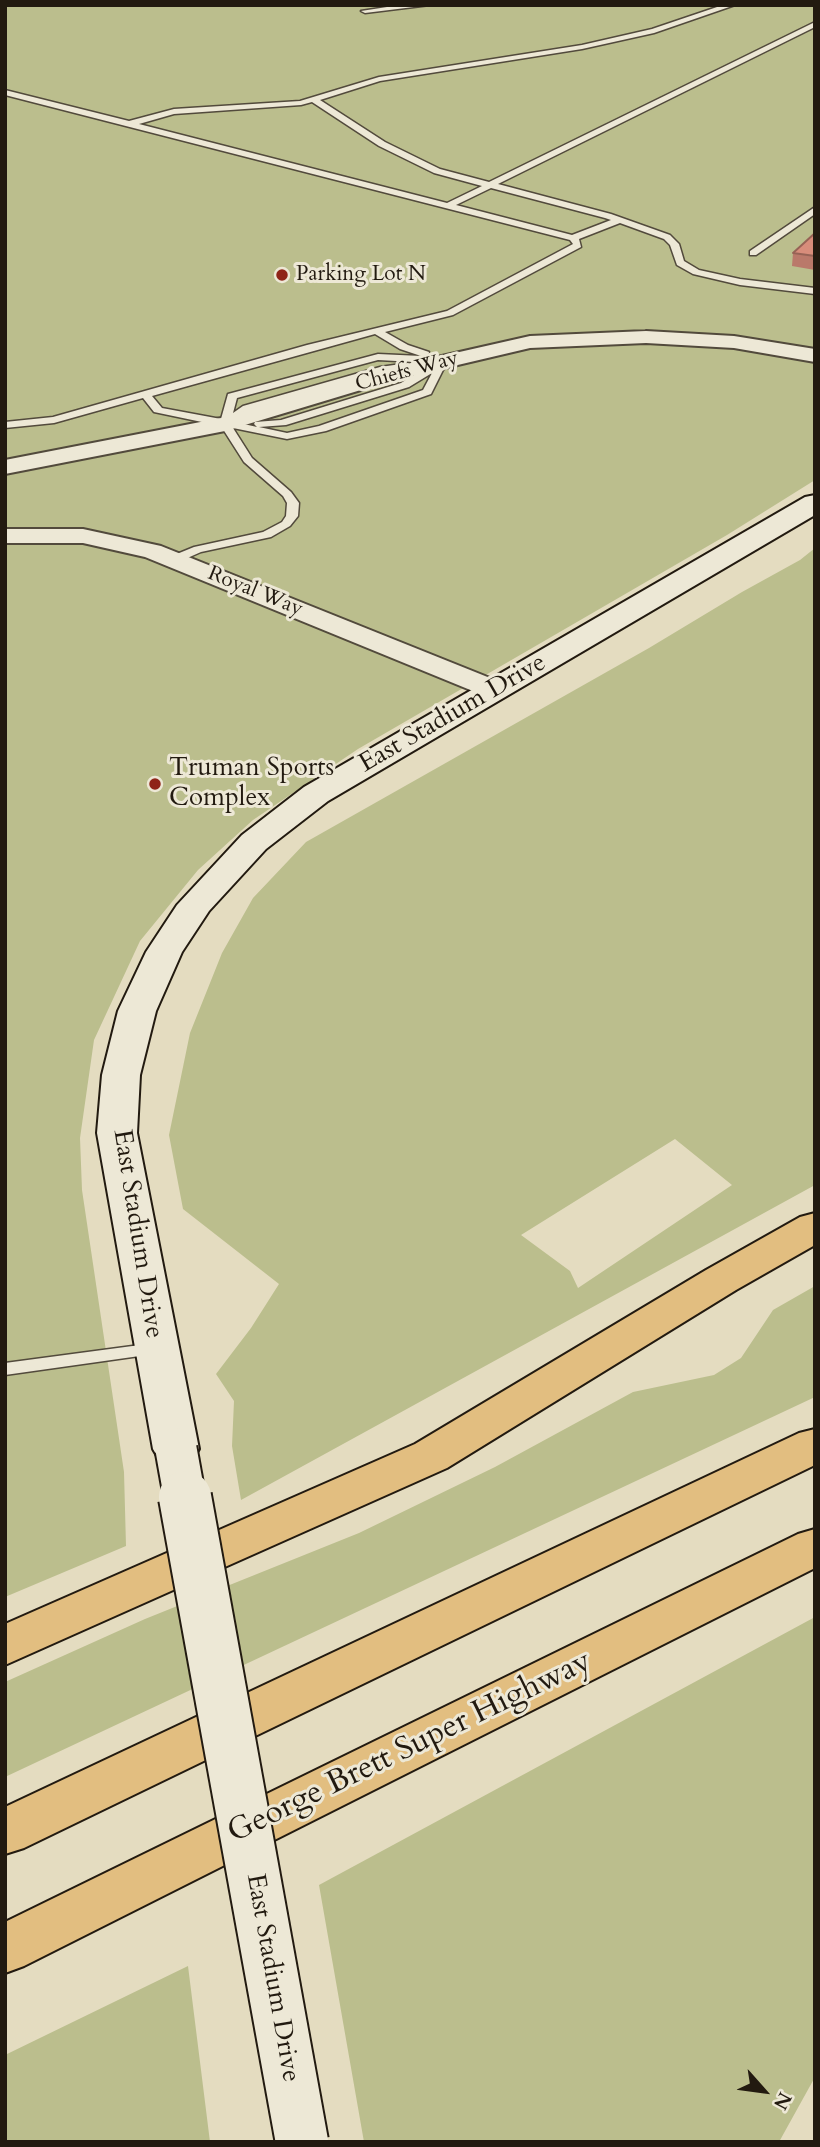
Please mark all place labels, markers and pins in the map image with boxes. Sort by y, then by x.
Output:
place label: Parking Lot N [296,262,426,288]
marker: Parking Lot N [274,267,290,283]
place label: Truman Sports Complex [169,753,334,814]
marker: Truman Sports Complex [147,776,163,792]

